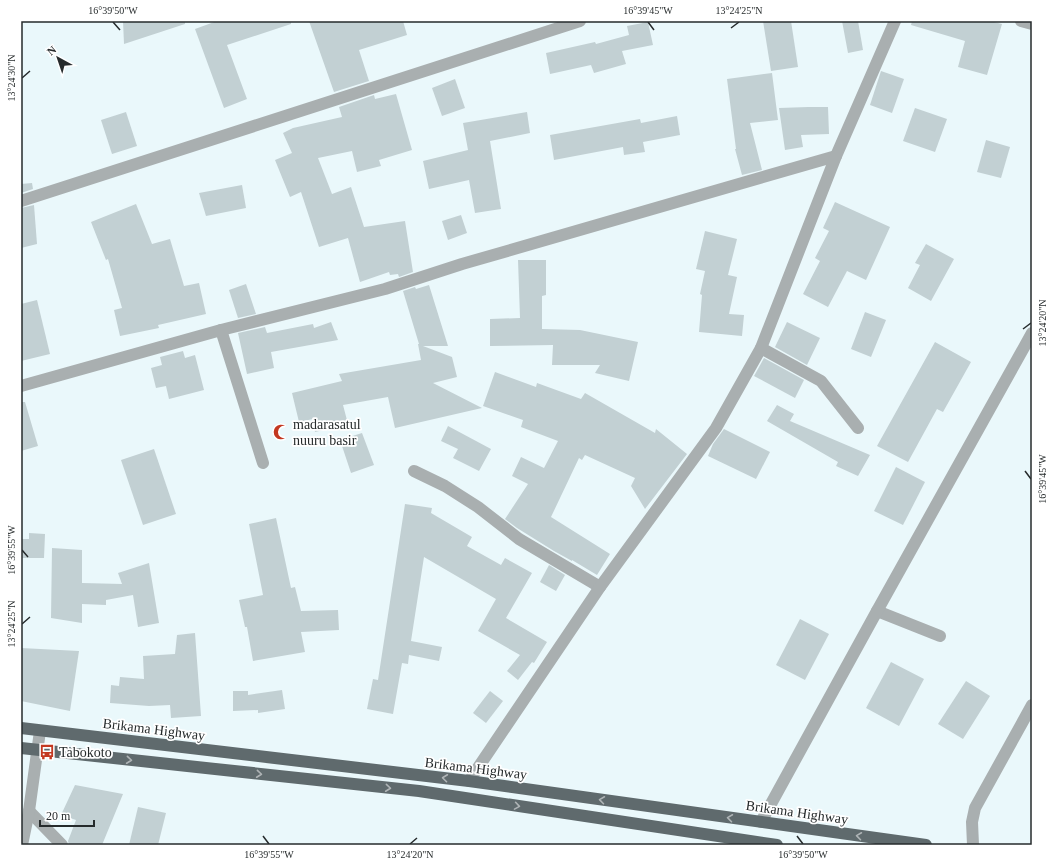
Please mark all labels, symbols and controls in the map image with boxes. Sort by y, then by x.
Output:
text: 16°39'50"W [88,5,138,16]
text: 16°39'45"W [623,5,673,16]
text: 13°24'25"N [715,5,763,16]
north arrow [38,38,78,78]
text: N [45,43,59,57]
text: 13°24'30"N [6,54,17,102]
text: 13°24'20"N [1037,299,1048,347]
place label: madarasatul nuuru basir [293,417,361,448]
mosque icon: madarasatul nuuru basir [272,423,290,441]
text: 16°39'45"W [1037,454,1048,504]
text: 16°39'55"W [6,525,17,575]
text: 13°24'25"N [6,600,17,648]
street label: Brikama Highway [102,716,206,743]
bus stop icon: Tabokoto [38,743,56,761]
place label: Tabokoto [59,745,112,760]
street label: Brikama Highway [424,755,528,782]
one-way arrow [126,756,132,765]
one-way arrow [256,770,262,779]
one-way arrow [442,774,448,783]
one-way arrow [385,783,391,792]
one-way arrow [599,796,605,805]
street label: Brikama Highway [745,798,849,827]
one-way arrow [513,801,520,810]
scale bar [40,802,94,828]
text: 20 m [46,809,71,823]
one-way arrow [727,814,733,823]
one-way arrow [856,832,862,841]
text: 16°39'55"W [244,849,294,860]
text: 13°24'20"N [386,849,434,860]
text: 16°39'50"W [778,849,828,860]

